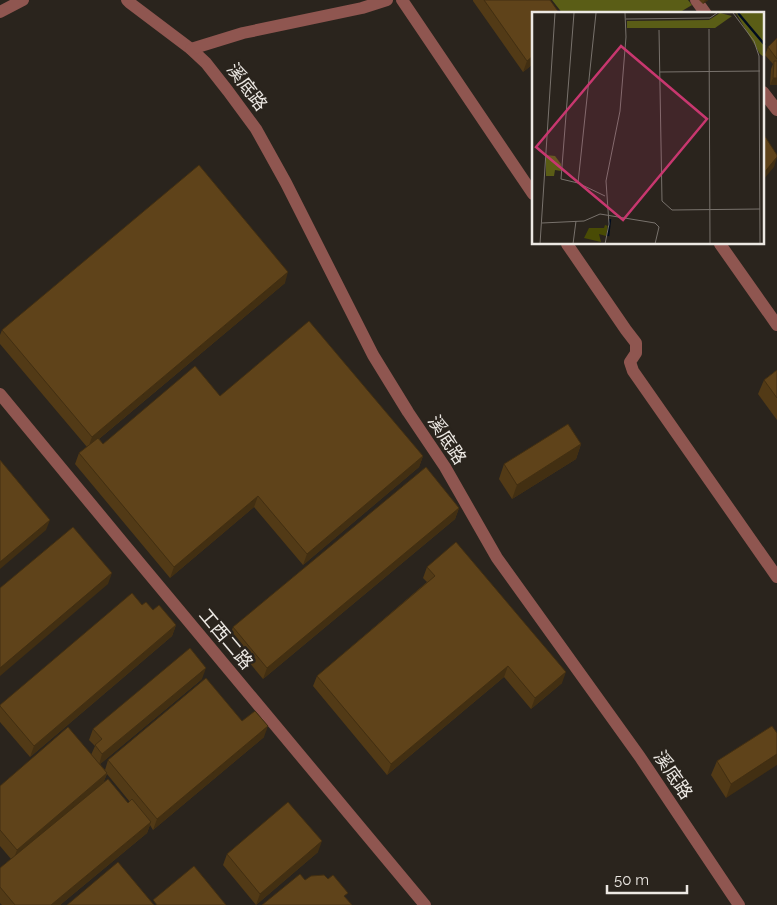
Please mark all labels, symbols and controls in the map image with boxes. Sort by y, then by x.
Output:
inset map [532,12,764,245]
street label: 溪底路 [223,59,272,115]
street label: 溪底路 [424,411,471,468]
street label: 工西二路 [195,604,258,673]
street label: 溪底路 [650,746,697,803]
scale bar [607,862,687,894]
text: 50 m [614,871,649,889]

